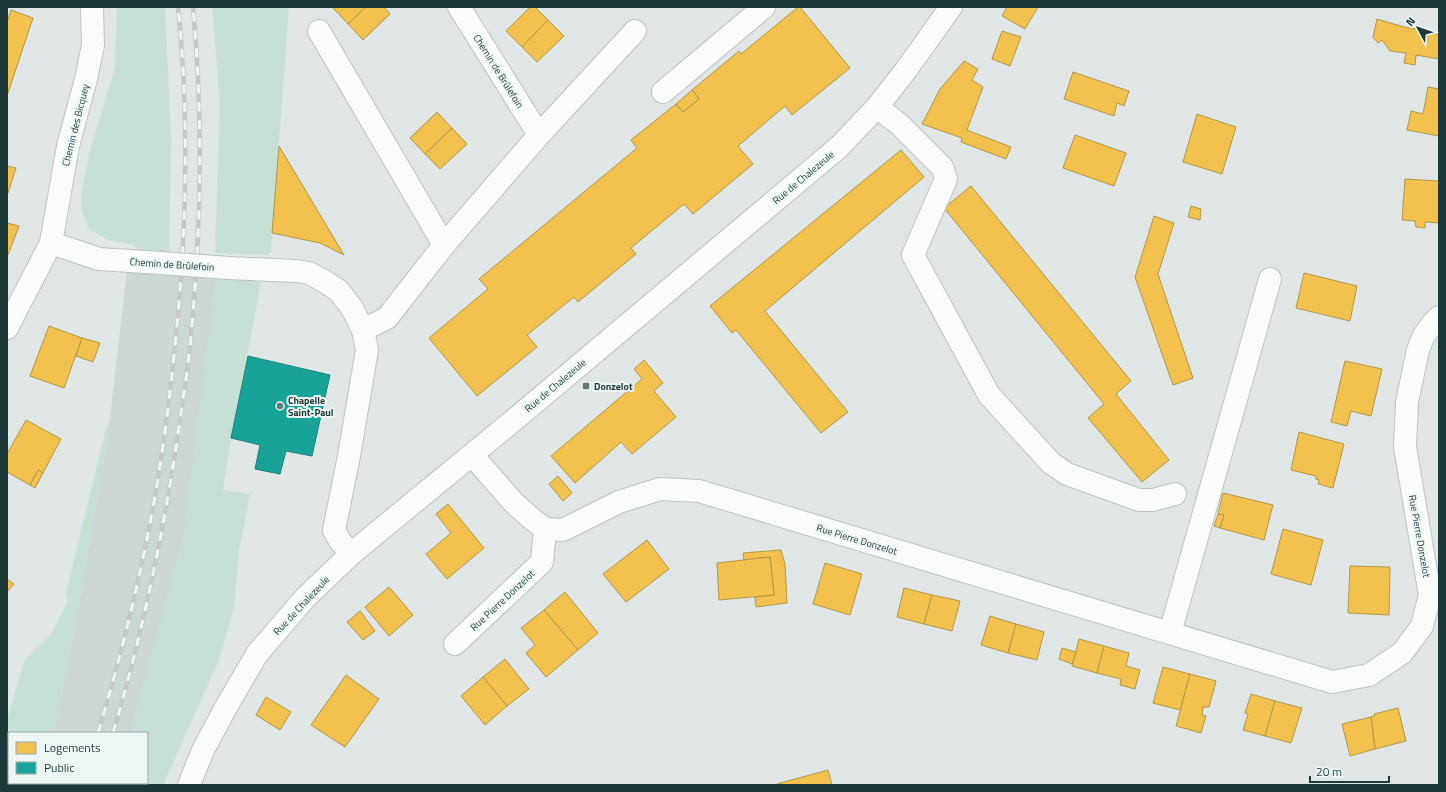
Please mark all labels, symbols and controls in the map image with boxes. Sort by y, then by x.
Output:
north arrow [1398,8,1438,48]
text: N [1402,14,1419,30]
street label: Chemin de Brûlefoin [470,31,527,111]
street label: Chemin des Bicquey [58,82,93,168]
street label: Rue de Chalezeule [769,147,838,208]
street label: Chemin de Brûlefoin [129,254,215,275]
street label: Rue de Chalezeule [521,355,590,416]
place label: Donzelot [594,379,633,394]
marker: Donzelot [581,381,591,391]
place label: Chapelle Saint-Paul [288,393,334,420]
marker: Chapelle Saint-Paul [275,401,285,411]
street label: Rue Pierre Donzelot [1405,494,1434,579]
street label: Rue Pierre Donzelot [815,520,900,559]
street label: Rue Pierre Donzelot [467,566,538,634]
street label: Rue de Chalezeule [270,572,333,638]
legend [8,732,148,784]
text: Logements [44,738,101,757]
text: Public [44,758,74,777]
scale bar [1310,758,1389,784]
text: 20 m [1316,762,1342,781]

